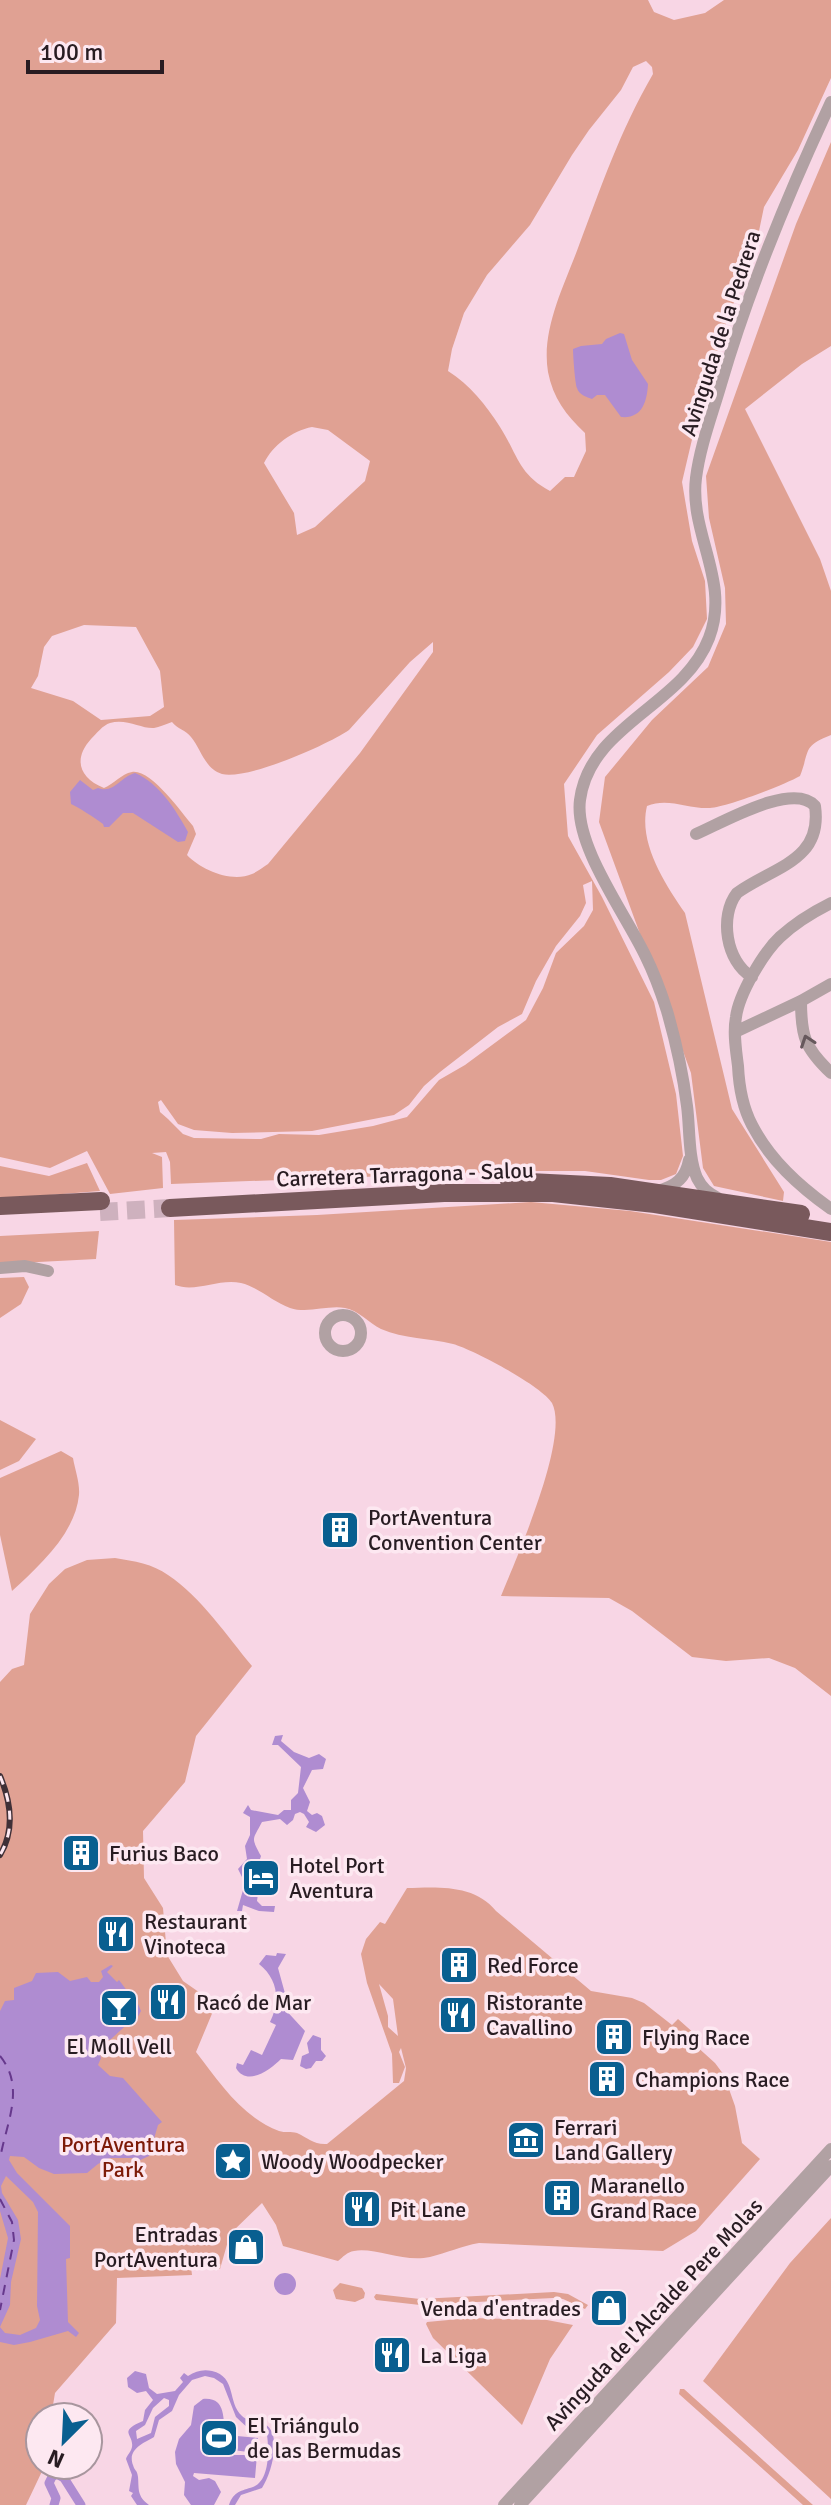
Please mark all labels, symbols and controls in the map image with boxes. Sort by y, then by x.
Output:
scale bar [28,24,162,74]
text: 100 m [40,37,103,67]
street label: Avinguda de la Pedrera [675,227,766,439]
one-way arrow [801,1035,817,1049]
street label: Carretera Tarragona - Salou [276,1157,534,1192]
place label: PortAventura Convention Center [368,1504,542,1556]
building icon: PortAventura Convention Center [319,1509,361,1551]
building icon: Furius Baco [60,1832,102,1874]
place label: Furius Baco [109,1840,219,1867]
place label: Hotel Port Aventura [289,1852,385,1904]
hotel icon: Hotel Port Aventura [240,1857,282,1899]
place label: Restaurant Vinoteca [144,1908,248,1960]
restaurant icon: Restaurant Vinoteca [95,1913,137,1955]
building icon: Red Force [438,1944,480,1986]
place label: Red Force [487,1952,579,1979]
restaurant icon: Racó de Mar [147,1981,189,2023]
bar icon: El Moll Vell [98,1987,140,2029]
place label: Racó de Mar [196,1989,311,2016]
place label: Ristorante Cavallino [486,1989,583,2041]
restaurant icon: Ristorante Cavallino [437,1994,479,2036]
building icon: Flying Race [593,2016,635,2058]
place label: Flying Race [642,2024,750,2051]
place label: El Moll Vell [66,2033,172,2060]
building icon: Champions Race [586,2058,628,2100]
place label: Champions Race [635,2066,790,2093]
place label: Ferrari Land Gallery [554,2114,673,2166]
museum icon: Ferrari Land Gallery [505,2119,547,2161]
park label: PortAventura Park [61,2131,185,2183]
place icon: Woody Woodpecker [212,2140,254,2182]
place label: Woody Woodpecker [261,2148,444,2175]
place label: Maranello Grand Race [590,2172,697,2224]
building icon: Maranello Grand Race [541,2177,583,2219]
restaurant icon: Pit Lane [341,2188,383,2230]
street label: Avinguda de l'Alcalde Pere Molas [539,2193,768,2436]
place label: Pit Lane [390,2196,466,2223]
place label: Entradas PortAventura [94,2221,218,2273]
shop icon: Entradas PortAventura [225,2226,267,2268]
shop icon: Venda d'entrades [588,2287,630,2329]
place label: Venda d'entrades [421,2295,581,2322]
restaurant icon: La Liga [371,2334,413,2376]
place label: La Liga [420,2342,487,2369]
north arrow [24,2401,104,2481]
place label: El Triángulo de las Bermudas [247,2412,401,2464]
sports icon: El Triángulo de las Bermudas [198,2417,240,2459]
text: N [44,2443,69,2474]

